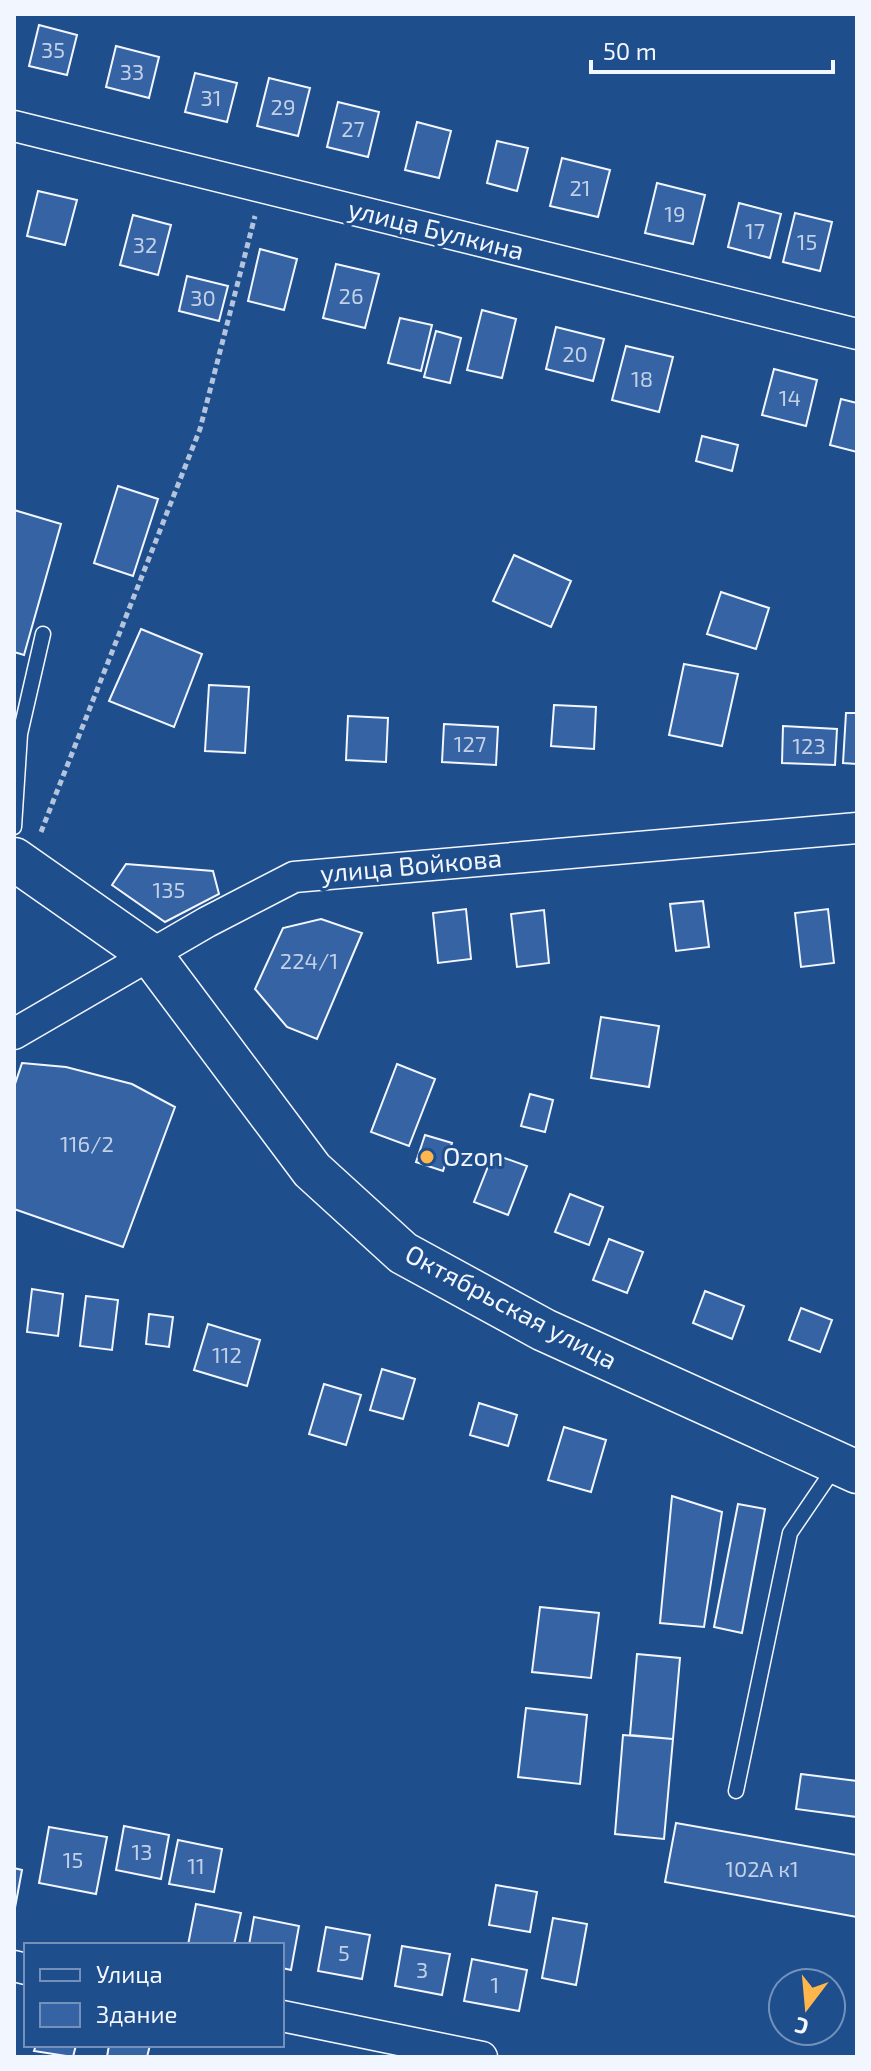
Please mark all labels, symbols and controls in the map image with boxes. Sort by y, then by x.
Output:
scale bar [591,24,833,74]
house number: 35 [41,36,65,62]
text: 50 m [603,36,657,65]
house number: 33 [120,58,144,84]
house number: 31 [201,84,222,110]
house number: 29 [271,93,295,119]
house number: 27 [341,115,365,141]
house number: 21 [569,174,591,200]
street label: улица Булкина [345,192,527,266]
house number: 19 [664,200,686,226]
house number: 17 [745,217,765,243]
house number: 15 [797,228,817,254]
house number: 32 [133,231,157,257]
house number: 26 [339,282,363,308]
house number: 30 [190,284,216,310]
house number: 20 [562,340,588,366]
house number: 18 [631,365,653,391]
house number: 14 [779,384,801,410]
house number: 127 [454,730,486,756]
house number: 123 [792,732,826,758]
street label: улица Войкова [319,841,503,889]
house number: 135 [153,876,185,902]
house number: 224/1 [280,947,338,973]
house number: 116/2 [60,1130,114,1156]
place label: Ozon [443,1140,503,1171]
marker: Ozon [418,1148,436,1166]
street label: Октябрьская улица [400,1237,623,1375]
house number: 112 [212,1341,242,1367]
house number: 13 [132,1838,153,1864]
house number: 15 [63,1846,83,1872]
house number: 11 [187,1852,205,1878]
house number: 102А к1 [725,1855,799,1881]
house number: 5 [338,1939,350,1965]
legend [24,1943,284,2047]
house number: 3 [416,1956,428,1982]
text: Улица [96,1959,163,1988]
north arrow [767,1967,847,2047]
house number: 1 [491,1971,499,1997]
text: Здание [96,1999,178,2028]
text: С [791,2013,811,2041]

